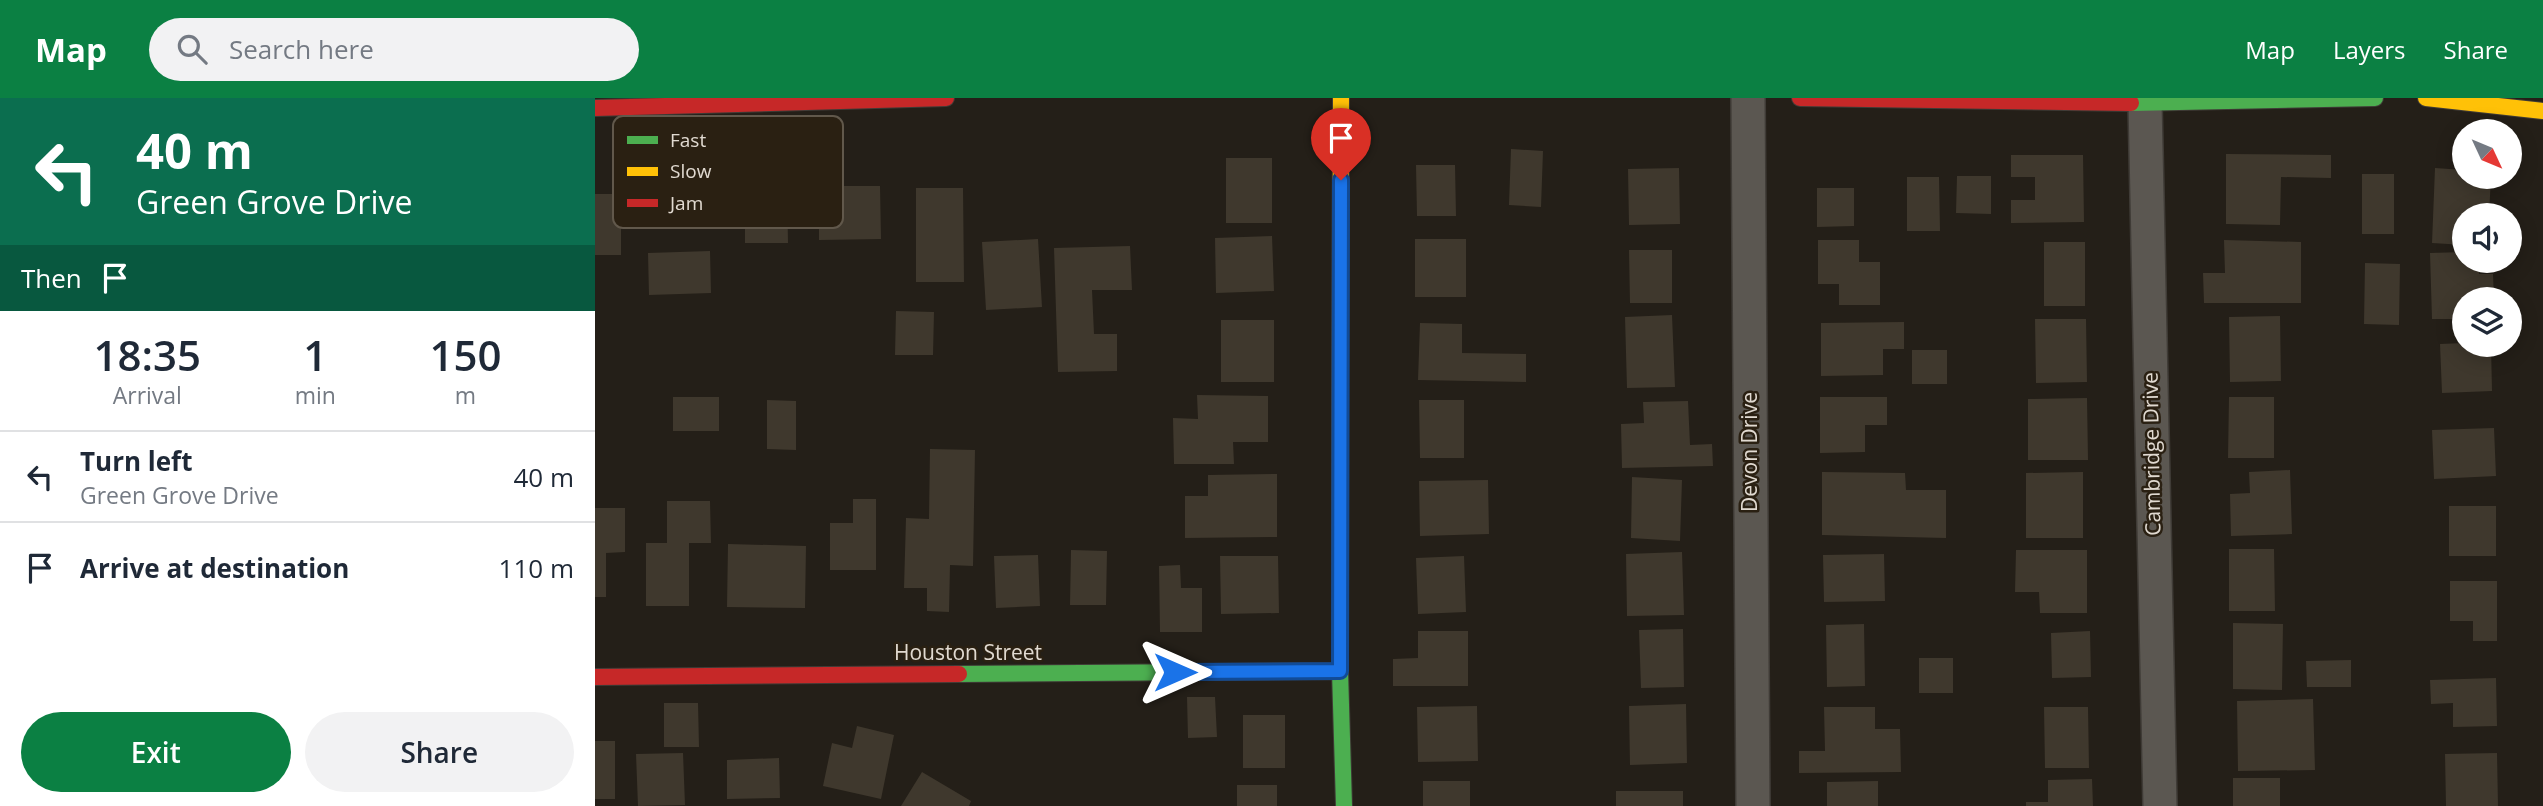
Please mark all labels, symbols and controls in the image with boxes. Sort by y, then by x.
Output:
search box [149,18,639,81]
text: Map [35,27,107,72]
icon: search [173,30,211,68]
text: Search here [229,31,374,67]
text: Map [2245,33,2295,66]
text: Layers [2333,33,2406,66]
text: Share [2444,33,2508,66]
pin [1311,108,1371,180]
legend [613,116,843,228]
text: 40 m [136,117,253,183]
icon: arrive [1322,119,1360,157]
north arrow [2452,119,2522,189]
map controls [2452,119,2522,357]
icon: left [21,126,112,217]
text: Fast [670,127,706,153]
text: Slow [670,158,712,184]
text: Green Grove Drive [136,180,412,223]
text: Jam [668,190,703,216]
button: sound [2452,203,2522,273]
icon: arrive [96,259,134,297]
text: Then [21,260,82,296]
button: layers [2452,287,2522,357]
text: 18:35 [94,326,201,383]
text: 1 [303,326,327,383]
text: 150 [429,326,501,383]
street label: Cambridge Drive [2136,372,2166,536]
text: Arrival [113,379,182,411]
text: min [295,379,336,411]
text: m [455,379,476,411]
street label: Devon Drive [1735,392,1763,512]
text: Turn left [80,443,192,479]
icon: left [21,458,59,496]
text: 40 m [513,459,574,495]
text: Green Grove Drive [80,479,279,511]
icon: arrive [21,549,59,587]
text: Arrive at destination [80,550,349,586]
text: 110 m [499,550,574,586]
position arrow [1138,635,1212,709]
street label: Houston Street [894,638,1042,666]
button: Exit [21,712,291,792]
button: Share [305,712,574,792]

